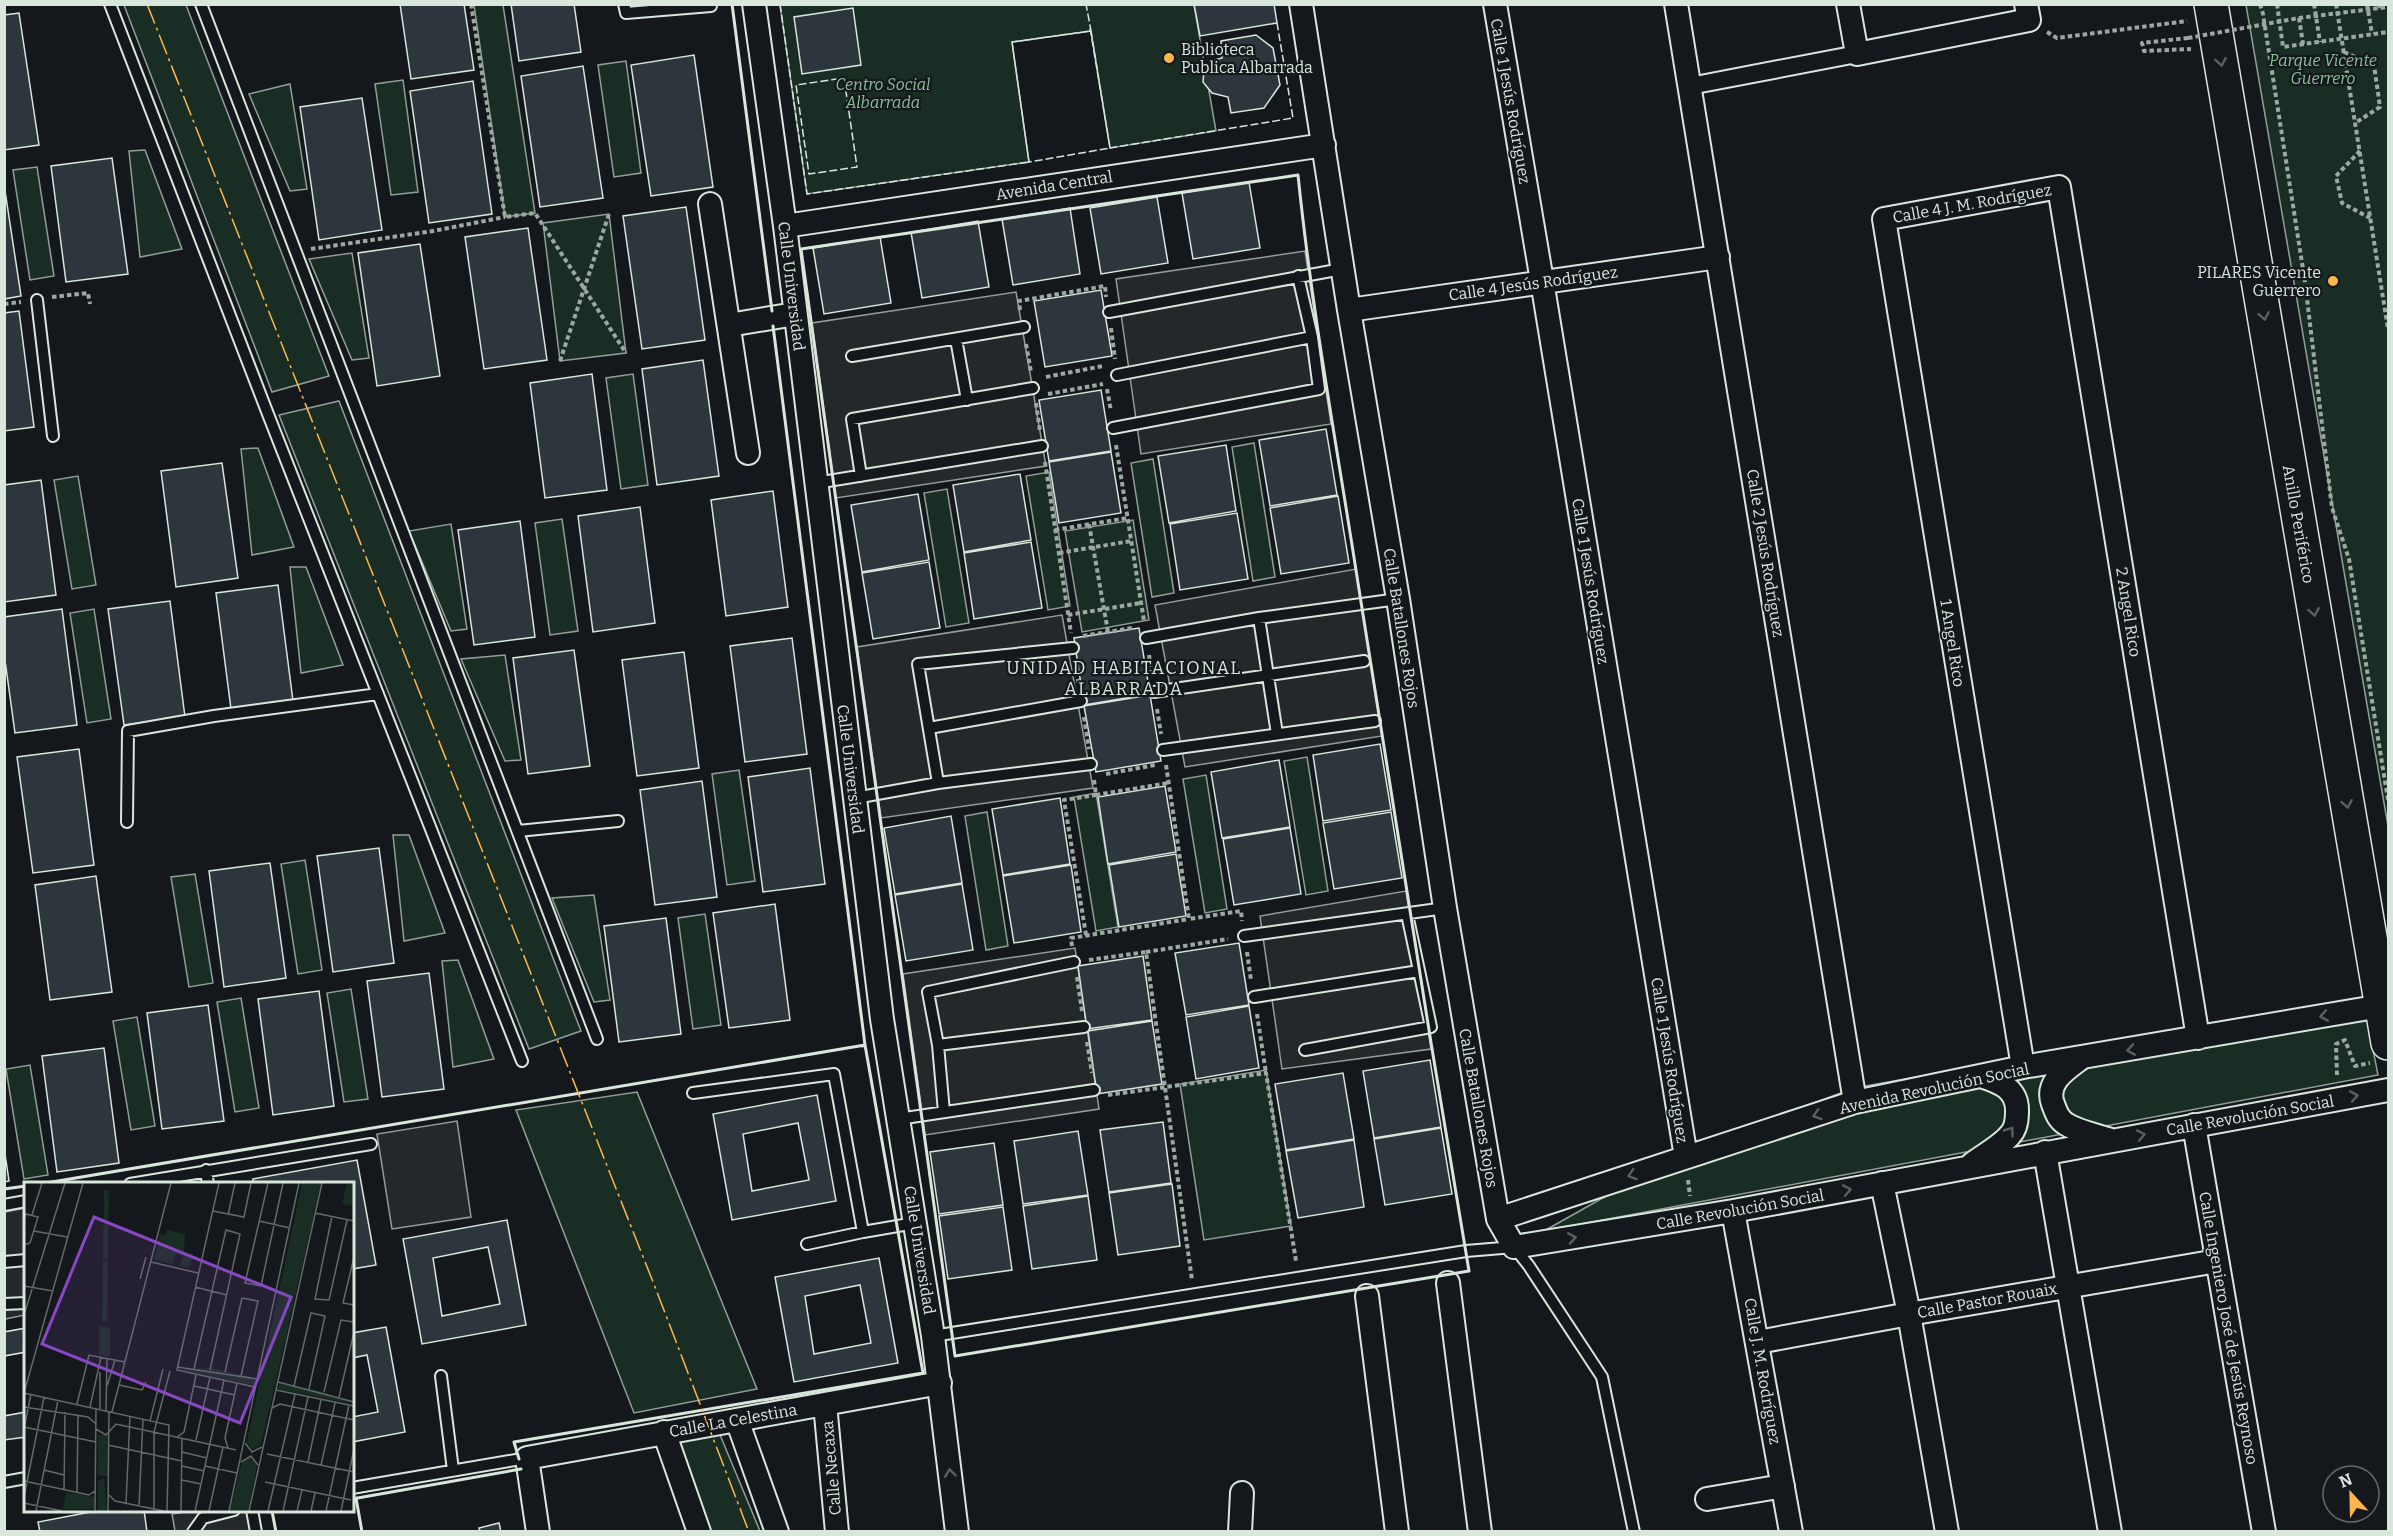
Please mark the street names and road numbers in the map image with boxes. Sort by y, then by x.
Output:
street label: Calle 1 Jesús Rodríguez [1487,17,1534,186]
street label: Avenida Central [994,167,1114,204]
street label: Calle 4 J. M. Rodríguez [1891,180,2053,227]
street label: Calle Universidad [774,220,809,352]
street label: Calle 4 Jesús Rodríguez [1447,262,1619,305]
street label: Anillo Periférico [2279,463,2318,585]
street label: Calle 2 Jesús Rodríguez [1743,468,1788,639]
street label: Calle 1 Jesús Rodríguez [1568,497,1613,666]
street label: Calle Batallones Rojos [1379,547,1424,709]
street label: 2 Angel Rico [2112,566,2145,658]
street label: 1 Angel Rico [1936,598,1969,688]
street label: Calle Universidad [833,703,868,835]
street label: Calle 1 Jesús Rodríguez [1647,976,1692,1145]
street label: Calle Batallones Rojos [1455,1027,1502,1189]
street label: Avenida Revolución Social [1837,1059,2031,1118]
street label: Calle Revolución Social [2165,1091,2336,1140]
street label: Calle Universidad [900,1184,939,1316]
street label: Calle Revolución Social [1655,1185,1826,1234]
street label: Calle Ingeniero José de Jesús Reynoso [2195,1190,2262,1466]
street label: Calle Pastor Rouaix [1916,1279,2059,1322]
street label: Calle J. M. Rodríguez [1740,1296,1785,1446]
street label: Calle La Celestina [668,1400,799,1441]
street label: Calle Necaxa [818,1420,845,1516]

